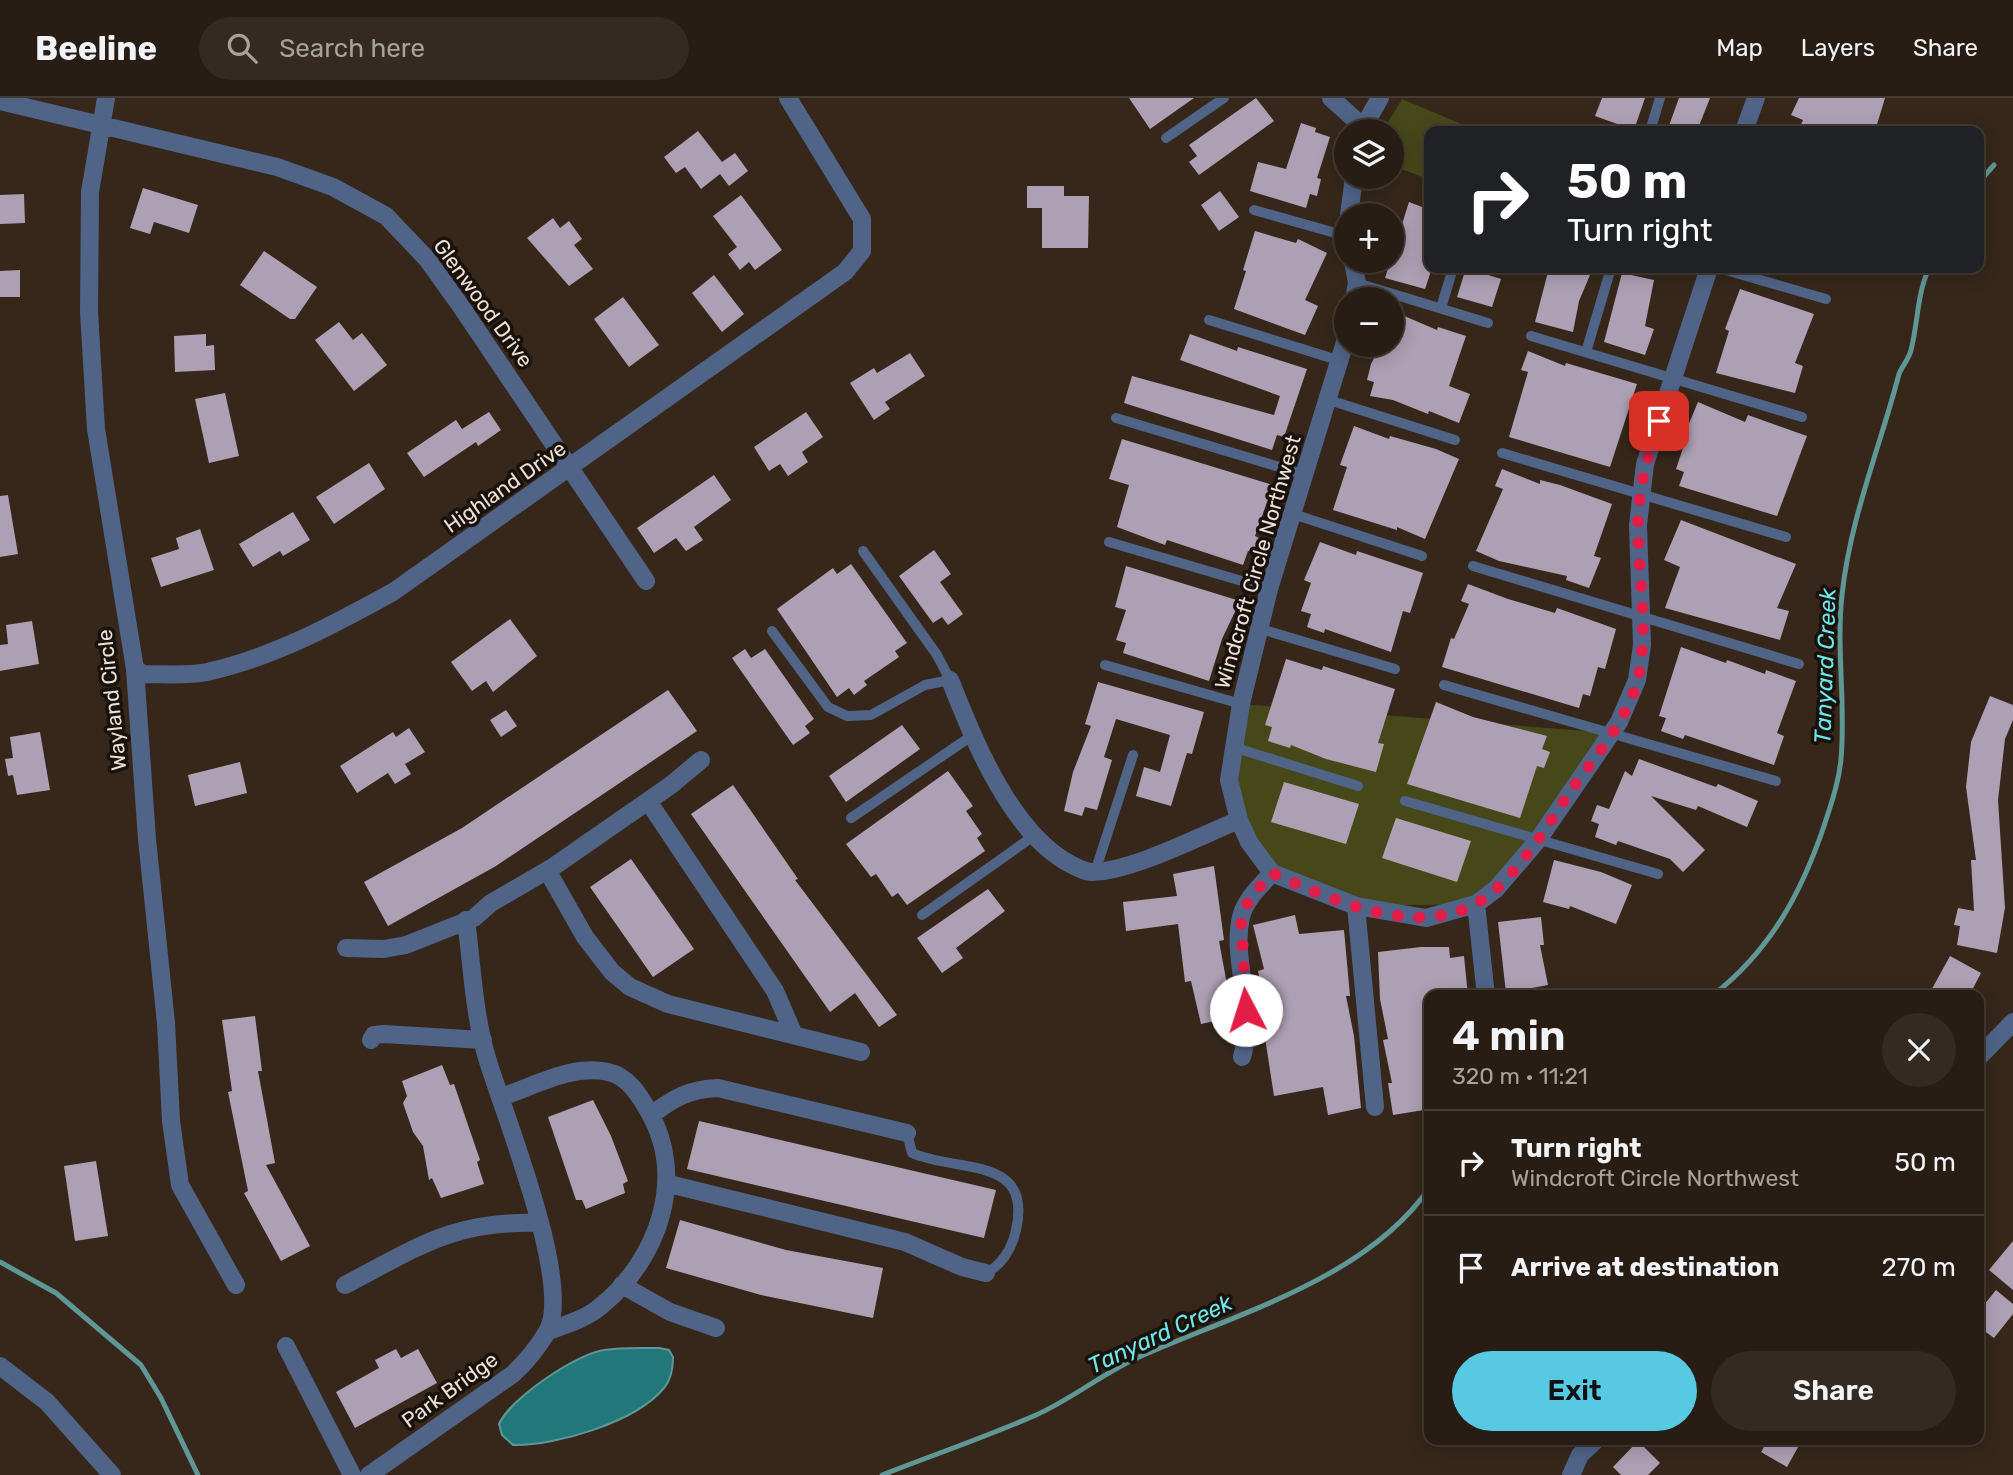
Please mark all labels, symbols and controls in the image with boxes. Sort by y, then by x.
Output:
search box [199,17,689,80]
text: Beeline [35,29,157,68]
icon: search [223,29,261,67]
text: Search here [279,33,425,64]
text: Map [1716,34,1763,62]
text: Layers [1801,34,1875,62]
text: Share [1913,34,1978,62]
map controls [1334,119,1404,357]
button: layers [1334,119,1404,189]
text: 50 m [1567,152,1687,210]
icon: right [1452,154,1543,245]
button: + [1334,203,1404,273]
text: Turn right [1567,211,1712,249]
street label: Glenwood Drive [428,234,538,372]
button: − [1334,287,1404,357]
pin [1629,391,1689,451]
icon: arrive [1640,402,1678,440]
street label: Windcroft Circle Northwest [1209,432,1306,692]
street label: Highland Drive [439,435,570,538]
water label: Tanyard Creek [1808,587,1842,744]
street label: Wayland Circle [92,628,131,772]
position arrow [1209,973,1283,1047]
text: 4 min [1452,1011,1566,1061]
button: close [1882,1013,1956,1087]
text: 320 m · 11:21 [1452,1062,1588,1090]
text: Turn right [1511,1133,1641,1164]
icon: right [1452,1144,1490,1182]
text: 50 m [1895,1147,1956,1178]
text: Windcroft Circle Northwest [1511,1164,1799,1192]
icon: arrive [1452,1249,1490,1287]
text: Arrive at destination [1511,1252,1779,1283]
text: 270 m [1881,1252,1956,1283]
water label: Tanyard Creek [1083,1288,1238,1380]
street label: Park Bridge [397,1346,503,1433]
button: Exit [1452,1351,1697,1431]
button: Share [1711,1351,1956,1431]

